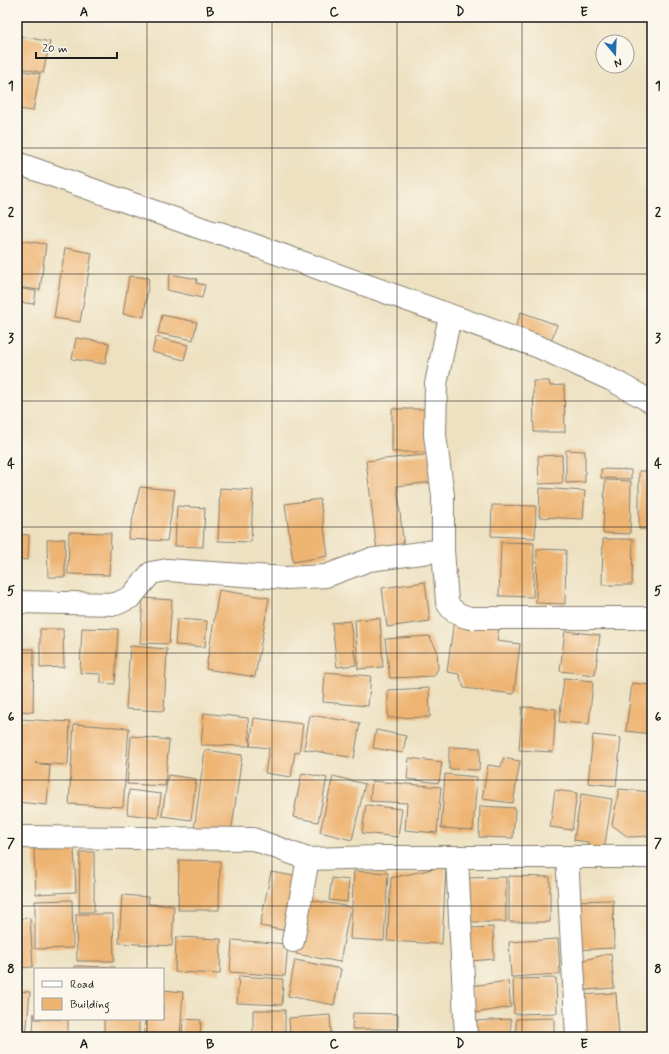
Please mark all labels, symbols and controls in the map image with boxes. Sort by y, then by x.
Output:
text: A [80,4,88,21]
text: B [206,4,215,21]
text: C [329,4,339,21]
text: D [456,4,465,21]
text: E [580,4,588,21]
scale bar [36,34,117,60]
north arrow [595,34,635,74]
text: 20 m [42,41,68,57]
text: N [612,55,624,70]
text: 1 [8,78,14,95]
text: 1 [655,78,661,95]
text: 2 [8,204,15,221]
text: 2 [655,204,662,221]
text: 3 [8,330,14,347]
text: 3 [655,330,661,347]
text: 4 [7,456,15,473]
text: 4 [654,456,662,473]
text: 5 [7,583,15,600]
text: 5 [654,583,662,600]
text: 6 [8,709,15,726]
text: 6 [655,709,662,726]
text: 7 [7,835,15,852]
text: 7 [654,835,662,852]
text: 8 [7,961,15,978]
text: 8 [654,961,662,978]
legend [34,968,164,1020]
text: Road [70,977,94,993]
text: Building [70,997,110,1014]
text: A [80,1036,88,1053]
text: B [206,1036,215,1053]
text: C [329,1036,339,1053]
text: D [456,1036,465,1053]
text: E [580,1036,588,1053]

